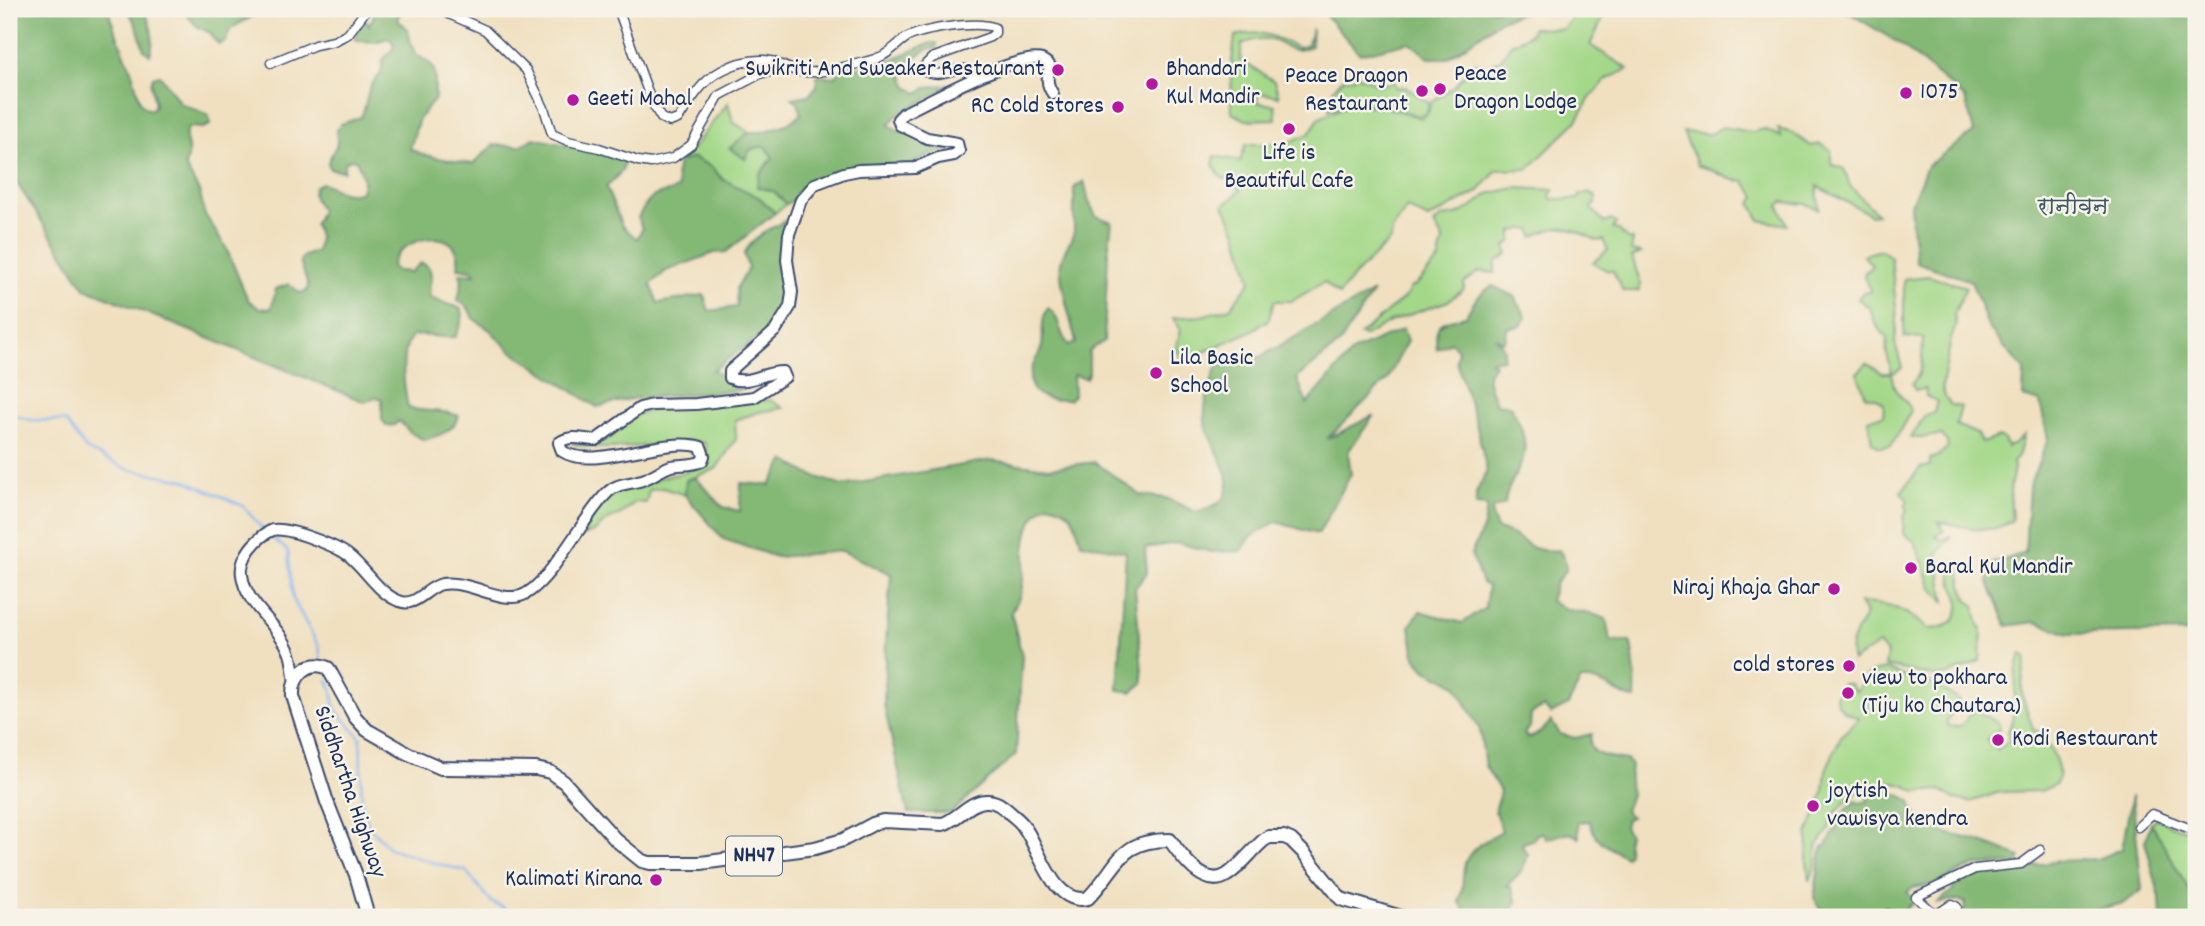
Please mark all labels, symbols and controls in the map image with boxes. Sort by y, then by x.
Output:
place label: Swikriti And Sweaker Restaurant [745,53,1044,87]
place label: Bhandari Kul Mandir [1166,53,1260,115]
place label: Peace Dragon Lodge [1454,58,1577,120]
place label: Peace Dragon Restaurant [1285,60,1408,122]
marker: Swikriti And Sweaker Restaurant [1050,62,1066,78]
marker: Bhandari Kul Mandir [1144,76,1160,92]
place label: 1075 [1920,76,1959,110]
marker: Peace Dragon Lodge [1432,81,1448,97]
place label: Geeti Mahal [587,83,693,117]
marker: Peace Dragon Restaurant [1414,83,1430,99]
marker: 1075 [1898,85,1914,101]
place label: RC Cold stores [971,90,1104,124]
marker: Geeti Mahal [565,92,581,108]
marker: RC Cold stores [1110,99,1126,115]
marker: Life is Beautiful Cafe [1281,121,1297,137]
place label: Life is Beautiful Cafe [1225,137,1353,199]
park label: रानीवन [2037,191,2110,225]
place label: Lila Basic School [1170,342,1253,404]
marker: Lila Basic School [1148,365,1164,381]
place label: Baral Kul Mandir [1925,551,2073,585]
marker: Baral Kul Mandir [1903,560,1919,576]
place label: Niraj Khaja Ghar [1672,572,1820,606]
marker: Niraj Khaja Ghar [1826,581,1842,597]
place label: cold stores [1733,649,1835,683]
marker: cold stores [1841,658,1857,674]
place label: view to pokhara (Tiju ko Chautara) [1862,662,2021,724]
marker: view to pokhara (Tiju ko Chautara) [1840,685,1856,701]
street label: Siddhartha Highway [304,701,395,884]
place label: Kodi Restaurant [2012,723,2158,757]
marker: Kodi Restaurant [1990,732,2006,748]
place label: joytish vawisya kendra [1825,775,1968,837]
marker: joytish vawisya kendra [1805,798,1821,814]
road number: NH47 [726,836,782,876]
place label: Kalimati Kirana [505,863,643,897]
marker: Kalimati Kirana [648,872,664,888]

